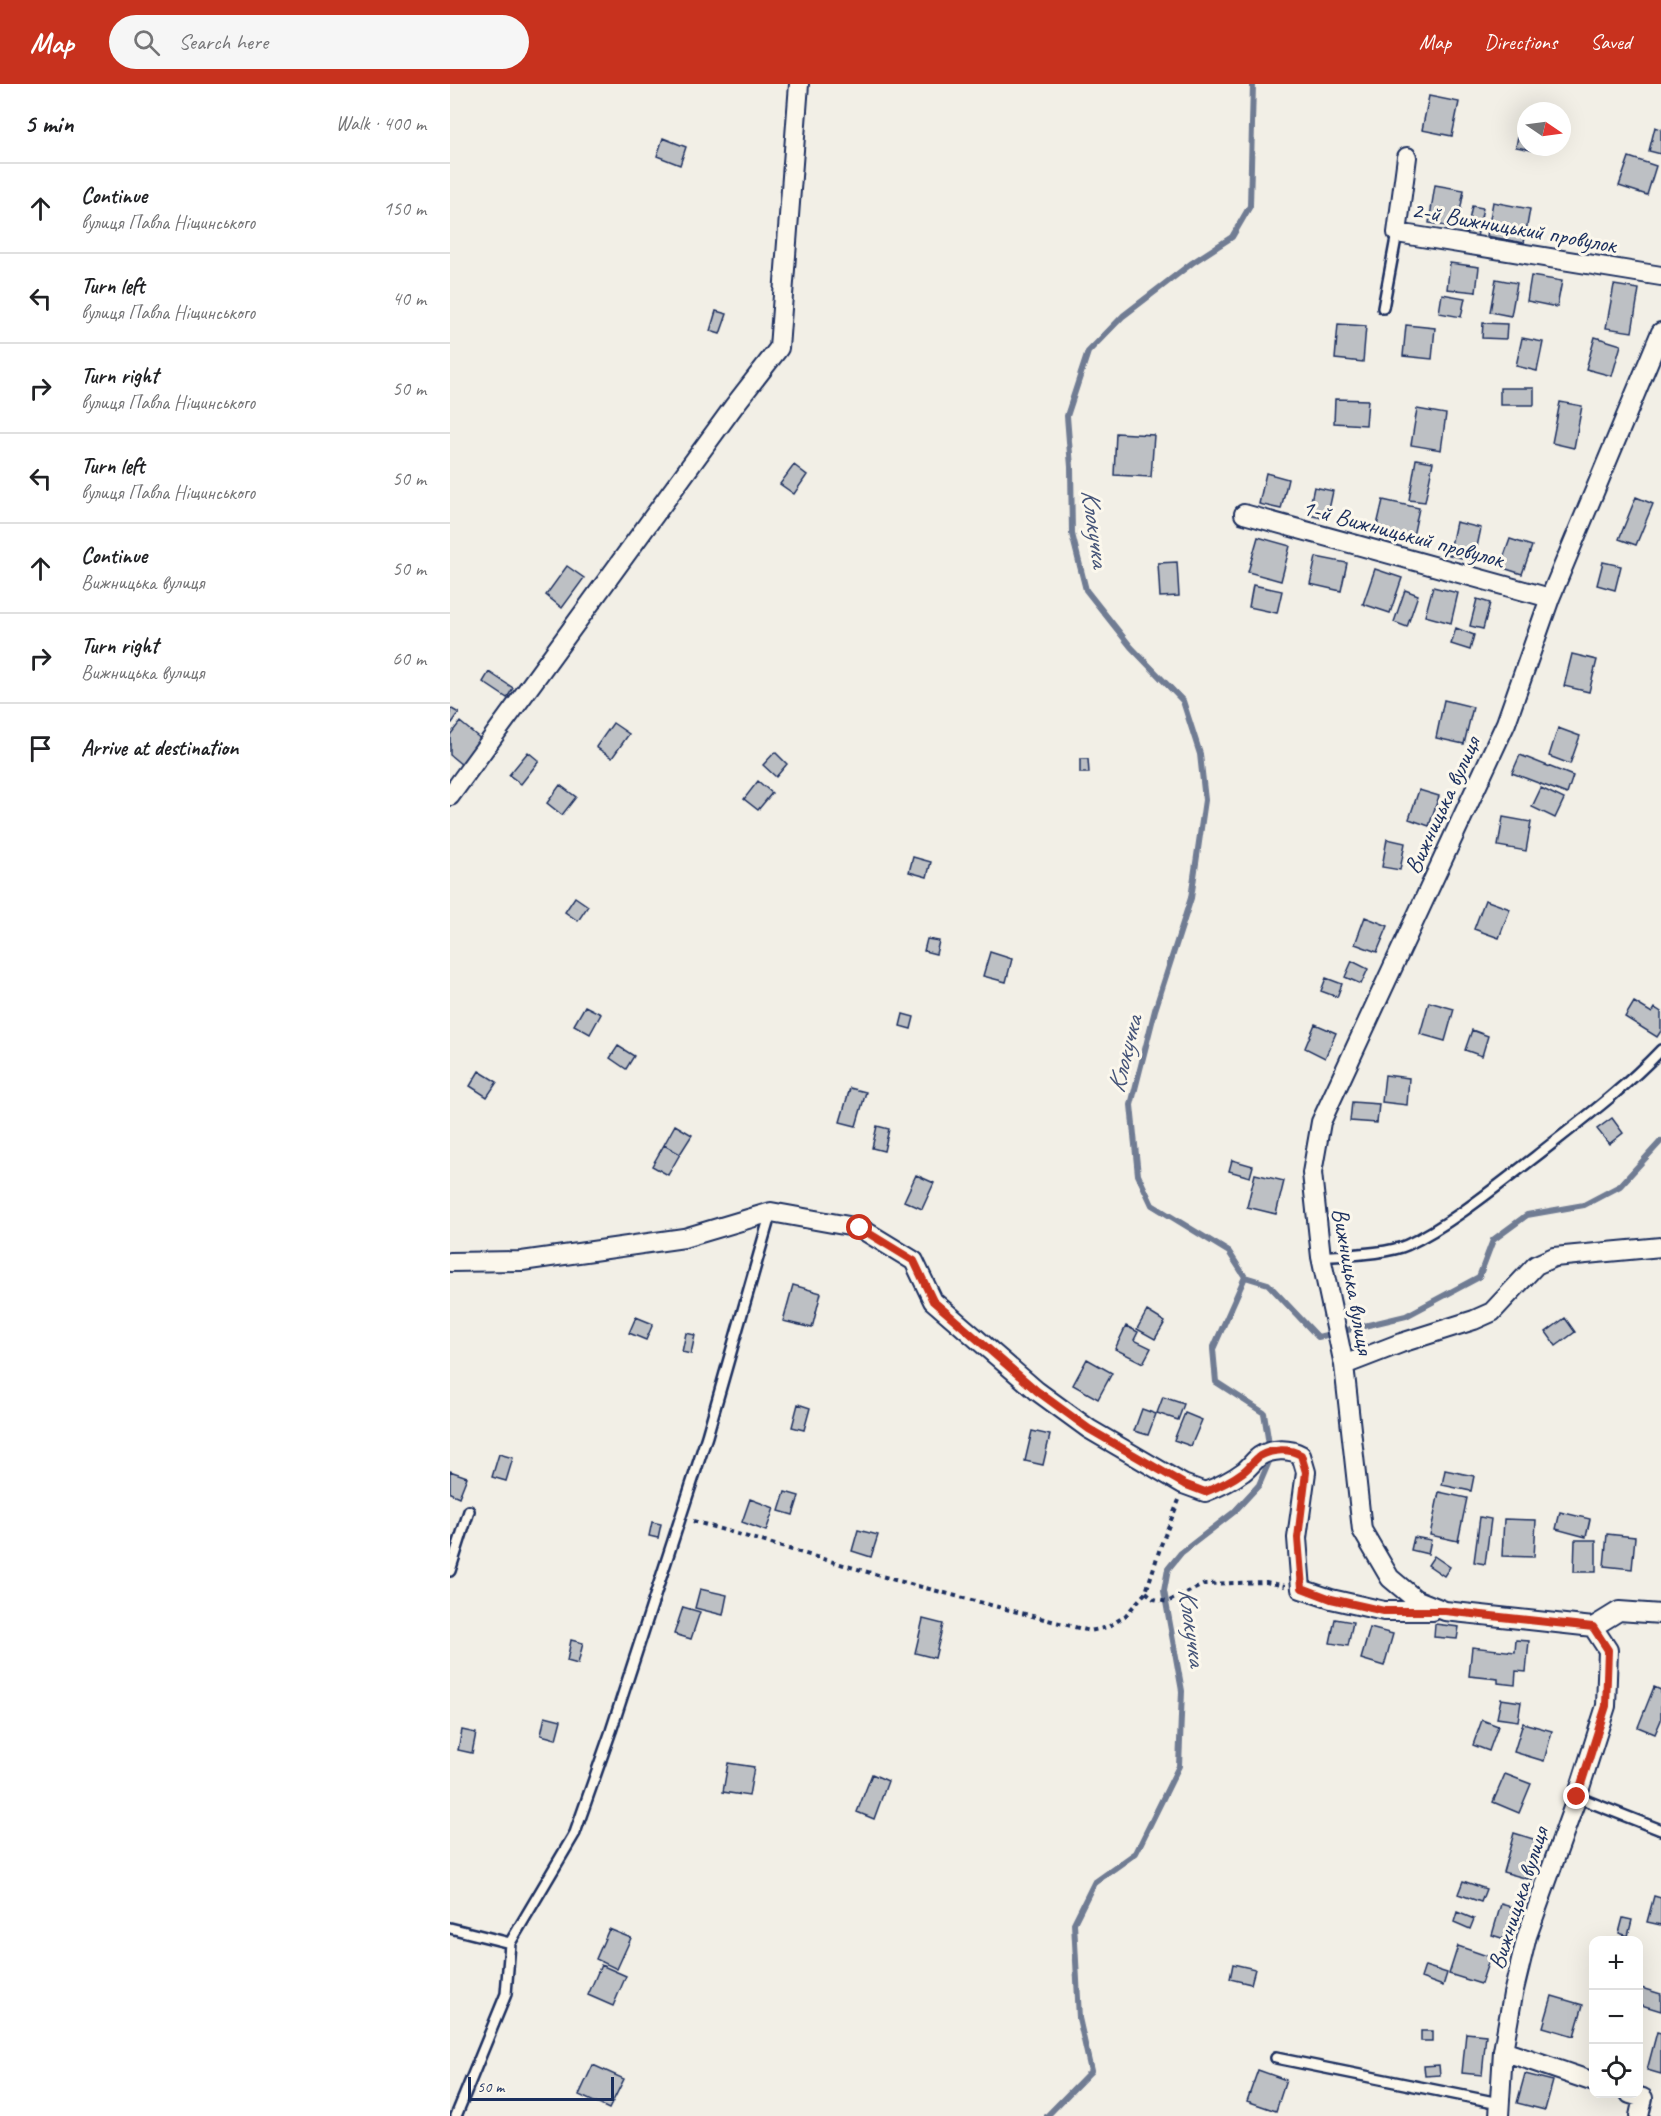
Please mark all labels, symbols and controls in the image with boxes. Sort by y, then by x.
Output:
search box [109,15,529,69]
text: Map [30,25,73,60]
icon: search [130,26,163,59]
text: Search here [178,28,268,56]
text: Map [1419,29,1451,55]
text: Directions [1484,29,1557,55]
text: Saved [1590,29,1631,55]
north arrow [1517,102,1571,156]
text: 5 min [24,107,73,140]
text: Walk · 400 m [336,111,426,136]
text: Continue [81,182,147,210]
icon: ahead [24,192,57,225]
street label: 2-й Вижницький провулок [1409,194,1621,260]
text: 150 m [383,196,426,221]
text: вулиця Павла Ніщинського [81,210,255,235]
text: Turn left [81,272,145,300]
icon: left [24,282,57,315]
text: 40 m [392,286,426,311]
text: вулиця Павла Ніщинського [81,300,255,325]
text: Turn right [81,362,158,390]
icon: right [24,372,57,405]
text: 50 m [392,376,426,401]
text: вулиця Павла Ніщинського [81,390,255,415]
text: Turn left [81,452,145,480]
icon: left [24,462,57,495]
text: 50 m [392,466,426,491]
text: вулиця Павла Ніщинського [81,480,255,505]
water label: Клокучка [1074,487,1118,572]
street label: 1-й Вижницький провулок [1299,492,1509,575]
text: Continue [81,542,147,570]
icon: ahead [24,552,57,585]
text: 50 m [392,556,426,581]
text: Вижницька вулиця [81,570,204,595]
text: Turn right [81,632,158,660]
icon: right [24,642,57,675]
text: 60 m [392,646,426,671]
text: Вижницька вулиця [81,660,204,685]
street label: Вижницька вулиця [1397,730,1488,878]
icon: arrive [24,732,57,765]
text: Arrive at destination [81,734,238,762]
water label: Клокучка [1099,1009,1151,1096]
street label: Вижницька вулиця [1325,1206,1381,1358]
route start [846,1214,872,1240]
water label: Клокучка [1171,1586,1215,1671]
route end [1563,1783,1589,1809]
street label: Вижницька вулиця [1481,1821,1556,1973]
map controls [1589,1936,1643,2098]
button: + [1589,1936,1643,1990]
button: − [1589,1990,1643,2044]
button: locate [1589,2044,1643,2098]
scale bar [468,2074,614,2102]
text: 50 m [477,2077,504,2097]

